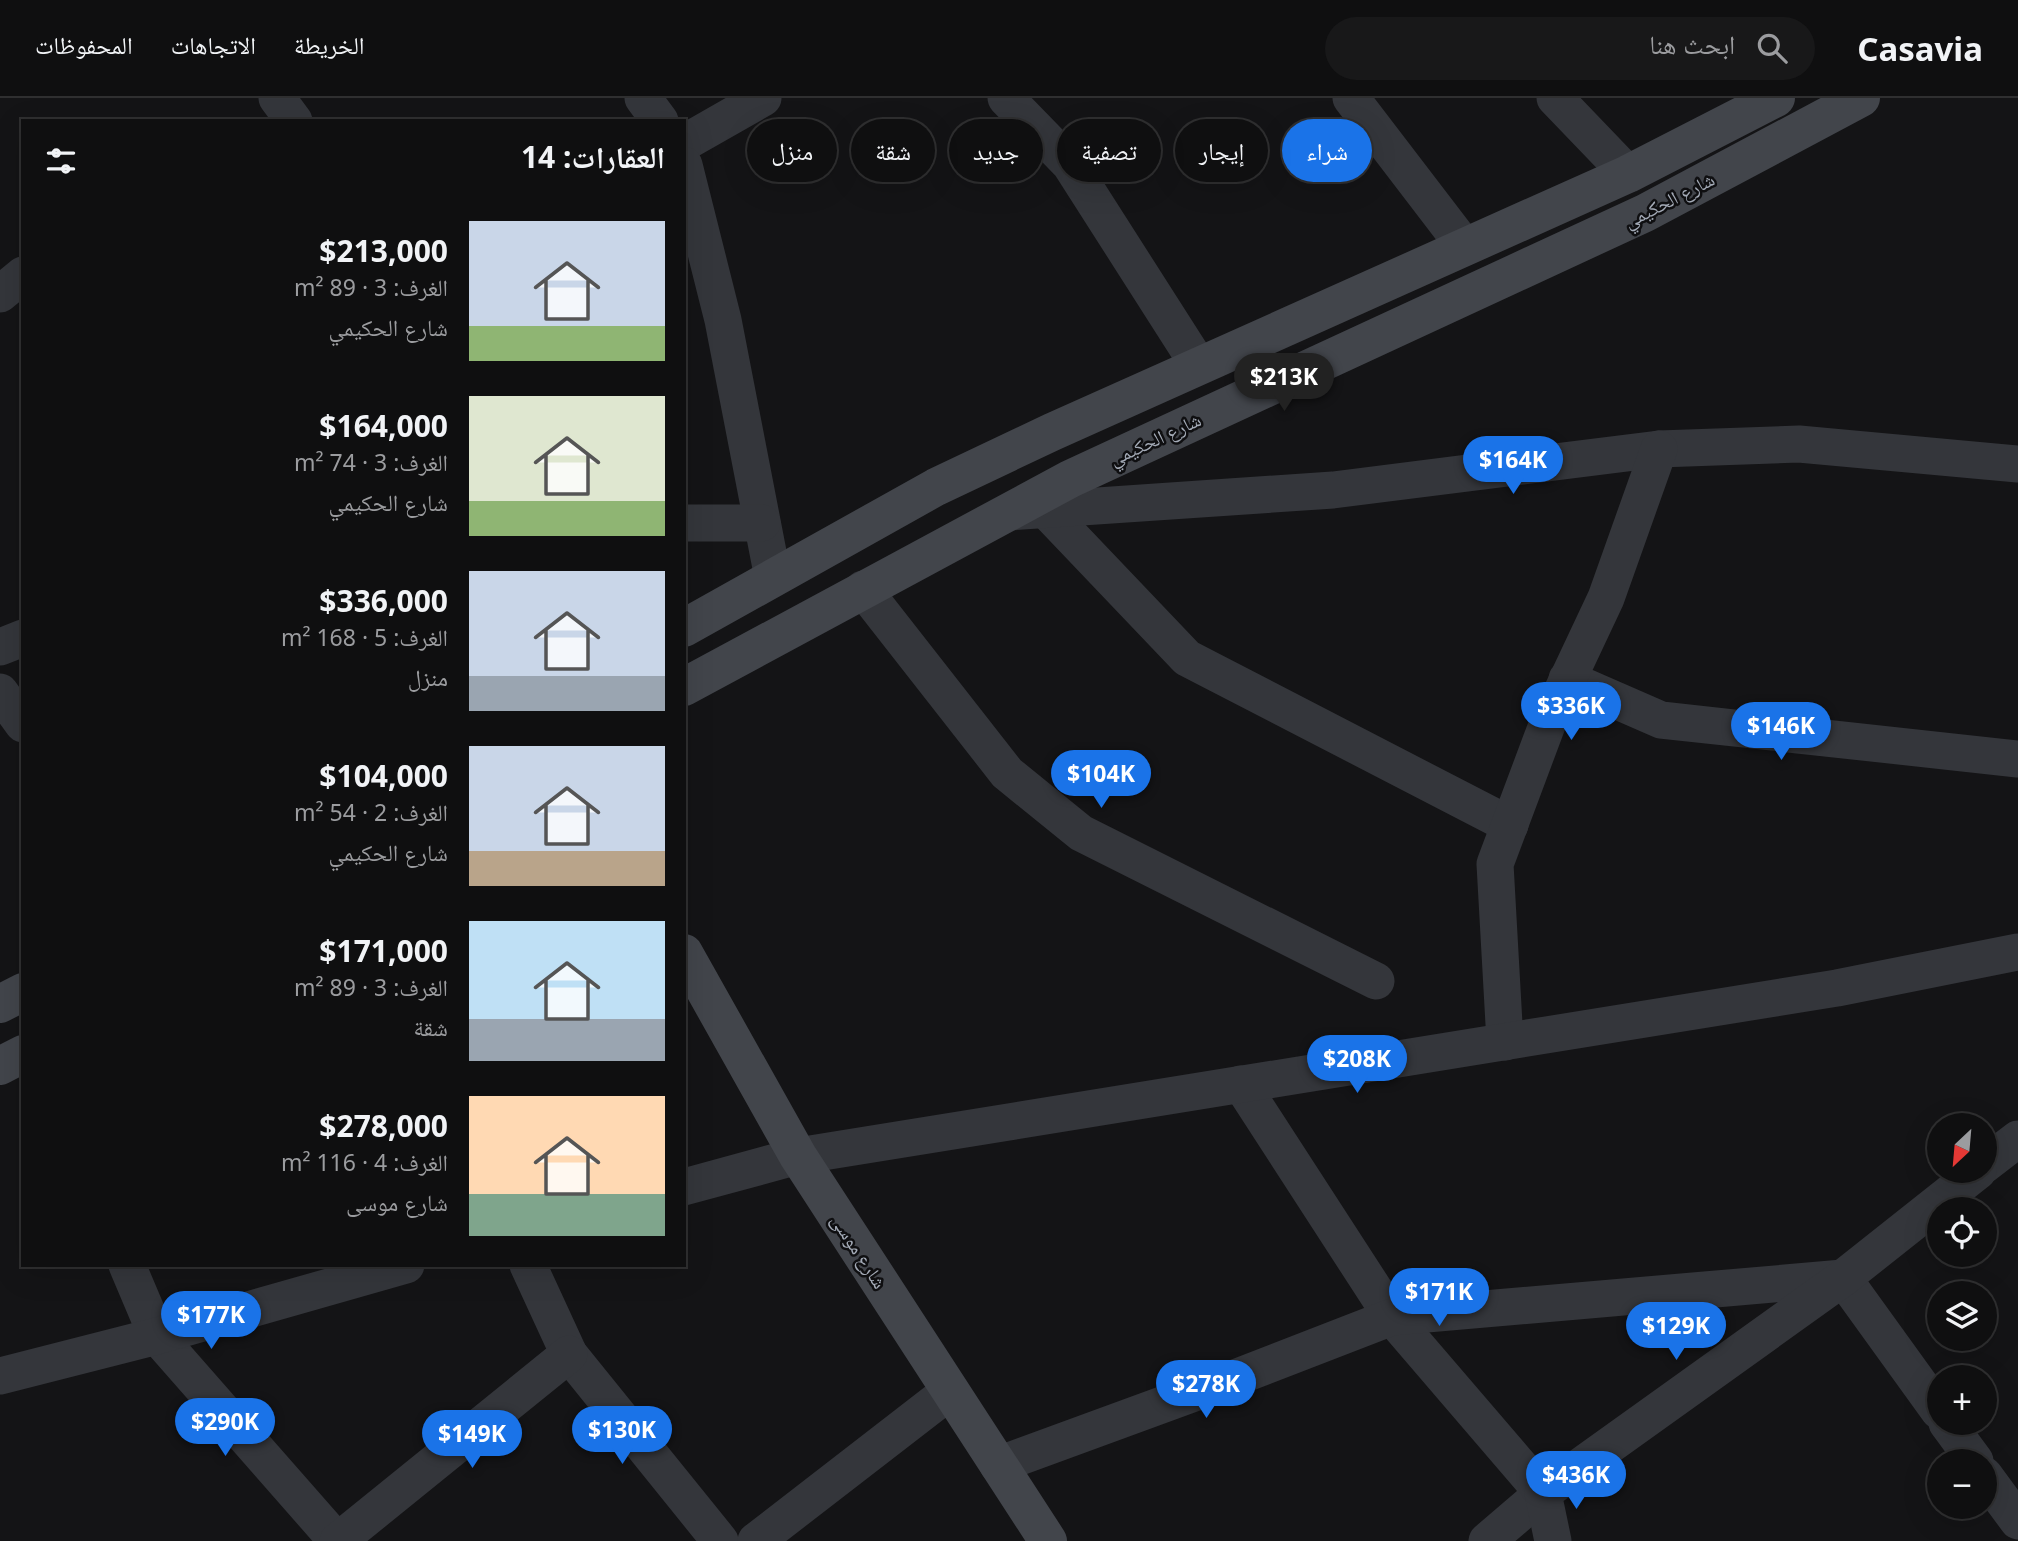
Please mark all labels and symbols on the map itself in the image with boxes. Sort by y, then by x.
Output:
street label: شارع الحكيمي [1619,166,1720,237]
pin: $213K [1235,354,1333,413]
street label: شارع الحكيمي [1105,406,1206,474]
pin: $164K [1464,436,1562,496]
pin: $336K [1522,682,1620,742]
pin: $146K [1732,702,1830,762]
pin: $104K [1052,750,1150,810]
pin: $208K [1308,1035,1406,1095]
north arrow [1927,1113,1997,1183]
street label: شارع موسى [825,1209,893,1293]
pin: $171K [1390,1268,1488,1328]
pin: $177K [162,1292,260,1351]
pin: $129K [1627,1302,1725,1362]
pin: $278K [1157,1360,1255,1420]
pin: $290K [176,1398,274,1458]
pin: $130K [573,1406,671,1466]
pin: $149K [423,1410,521,1470]
pin: $436K [1527,1452,1625,1511]

